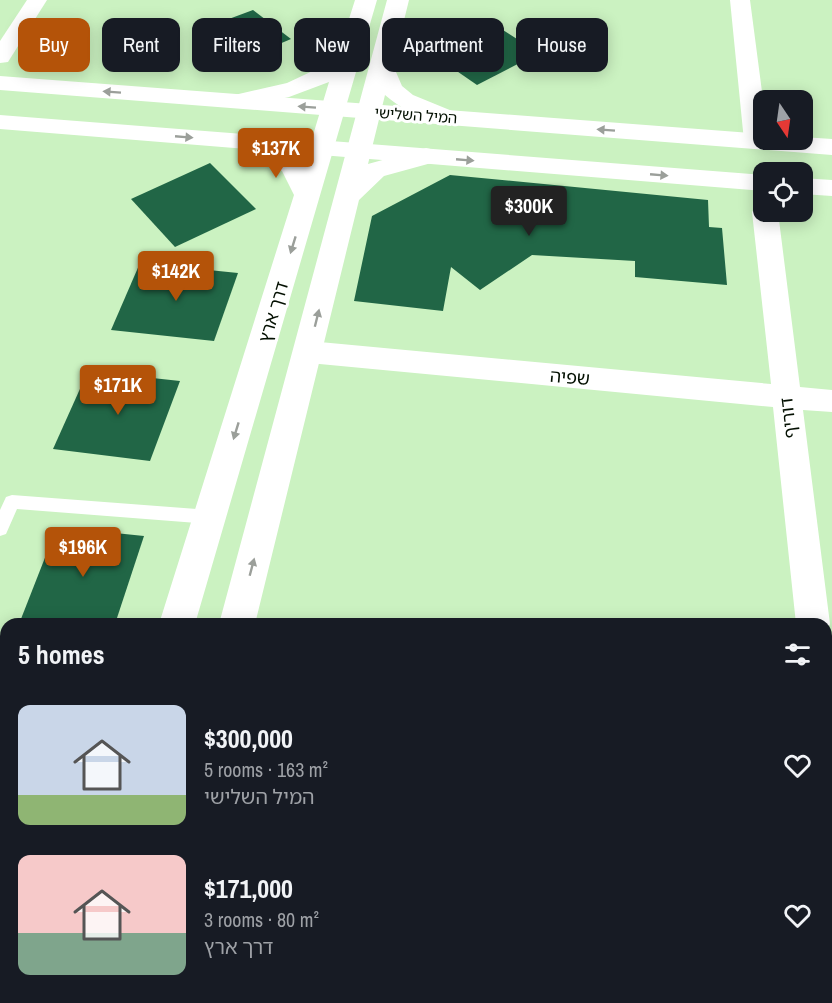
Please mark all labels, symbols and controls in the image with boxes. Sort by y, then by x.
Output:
chip: Buy [18,18,90,72]
chip: Rent [102,18,180,72]
chip: Filters [192,18,282,72]
chip: New [294,18,370,72]
chip: Apartment [382,18,504,72]
chip: House [516,18,608,72]
one-way arrow [103,87,122,96]
north arrow [753,90,813,150]
map controls [753,90,813,222]
one-way arrow [297,102,316,112]
street label: המיל השלישי [374,102,458,128]
one-way arrow [597,125,616,134]
pin: $137K [234,128,318,179]
one-way arrow [174,132,193,142]
text: $137K [252,134,300,161]
one-way arrow [455,155,474,164]
button: locate [753,162,813,222]
one-way arrow [650,170,669,180]
pin: $300K [487,186,571,237]
text: $300K [505,192,553,219]
one-way arrow [288,236,297,254]
pin: $142K [134,251,218,302]
text: $142K [152,257,200,284]
street label: דרך ארץ [252,278,294,346]
one-way arrow [313,309,323,327]
street label: שפיה [549,363,591,391]
pin: $171K [76,365,160,416]
text: $171K [94,371,142,398]
street label: דוריף [773,396,803,440]
one-way arrow [231,422,240,440]
pin: $196K [41,527,125,578]
text: $196K [59,533,107,560]
one-way arrow [248,558,257,576]
text: 5 homes [18,637,105,672]
icon: filters [781,638,814,671]
text: $300,000 [204,721,293,756]
icon: home [66,729,138,801]
icon: heart [781,749,814,782]
text: 5 rooms · 163 m² [204,756,328,783]
text: המיל השלישי [204,783,315,810]
text: $171,000 [204,871,293,906]
icon: home [66,879,138,951]
icon: heart [781,899,814,932]
text: 3 rooms · 80 m² [204,906,319,933]
text: דרך ארץ [204,933,273,960]

